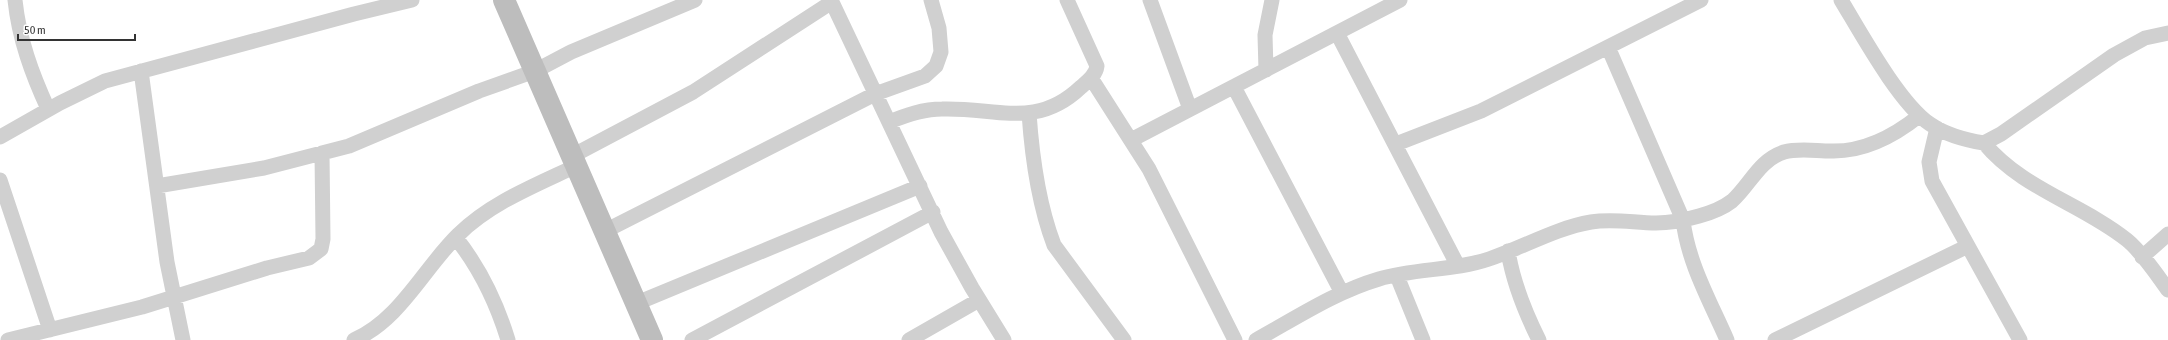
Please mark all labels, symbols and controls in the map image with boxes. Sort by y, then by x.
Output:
scale bar [18,16,135,42]
text: 50 m [24,23,46,37]

